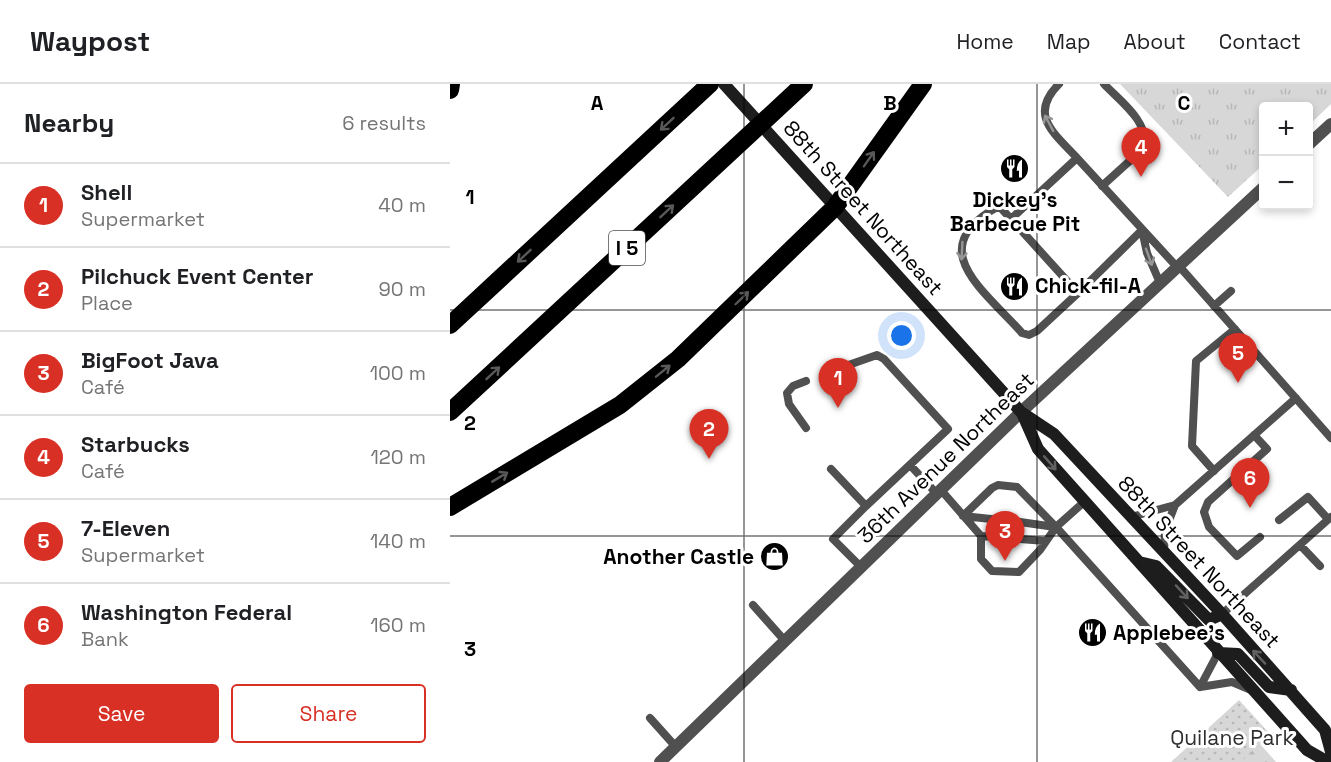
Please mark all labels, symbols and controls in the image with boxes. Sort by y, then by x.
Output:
text: Waypost [30,23,150,59]
text: Home [956,28,1014,55]
text: Map [1047,28,1091,55]
text: About [1124,28,1186,55]
text: Contact [1219,28,1301,55]
text: A [591,90,604,116]
text: B [883,90,897,116]
text: C [1178,90,1191,116]
map controls [1259,102,1313,210]
button: + [1259,102,1313,156]
text: Nearby [24,106,114,140]
text: 6 results [342,110,426,136]
one-way arrow [1043,114,1054,132]
street label: 88th Street Northeast [778,115,949,301]
one-way arrow [660,117,675,131]
pin: 4 [1122,128,1160,177]
one-way arrow [863,151,875,168]
restaurant icon: Dickey's Barbecue Pit [999,153,1031,185]
button: − [1259,156,1313,210]
text: Shell [81,178,132,206]
text: 1 [465,184,475,210]
place label: Dickey's Barbecue Pit [950,186,1080,237]
text: 1 [39,192,48,218]
text: 40 m [378,192,426,218]
one-way arrow [659,204,674,219]
text: Supermarket [81,206,205,232]
road number: I 5 [609,231,645,265]
one-way arrow [956,241,967,260]
one-way arrow [1145,247,1156,266]
one-way arrow [517,249,532,263]
text: Pilchuck Event Center [81,262,313,290]
restaurant icon: Chick-fil-A [998,270,1030,302]
place label: Chick-fil-A [1035,272,1141,299]
text: 2 [38,276,49,302]
text: 90 m [379,276,426,302]
text: Place [81,290,133,316]
one-way arrow [734,290,749,305]
your location [887,321,916,350]
pin: 5 [1218,334,1258,383]
text: BigFoot Java [81,346,219,374]
pin: 1 [818,358,858,408]
text: 3 [37,360,50,386]
text: 100 m [370,360,426,386]
one-way arrow [655,365,671,378]
one-way arrow [485,366,500,380]
street label: 36th Avenue Northeast [853,367,1039,549]
text: Café [81,374,125,400]
text: 2 [464,410,476,436]
pin: 2 [690,410,728,459]
text: Starbucks [81,430,190,458]
text: 4 [37,444,50,470]
text: 120 m [370,444,426,470]
one-way arrow [1043,455,1057,470]
text: Café [81,458,125,484]
pin: 6 [1230,458,1270,508]
one-way arrow [491,470,508,482]
street label: 88th Street Northeast [1112,470,1286,653]
pin: 3 [986,512,1024,561]
text: 7-Eleven [81,514,170,542]
text: 5 [38,528,50,554]
text: 140 m [370,528,426,554]
shop icon: Another Castle [759,541,791,573]
text: Supermarket [81,542,205,568]
place label: Another Castle [603,543,754,570]
one-way arrow [1175,584,1189,599]
text: Washington Federal [81,598,292,626]
text: 6 [37,612,50,638]
text: 160 m [370,612,426,638]
restaurant icon: Applebee's [1076,617,1108,649]
place label: Applebee's [1113,619,1225,646]
text: Bank [81,626,129,652]
text: 3 [464,636,476,662]
one-way arrow [1252,649,1267,664]
button: Save [24,684,219,743]
button: Share [231,684,426,743]
park label: Quilane Park [1170,724,1294,751]

